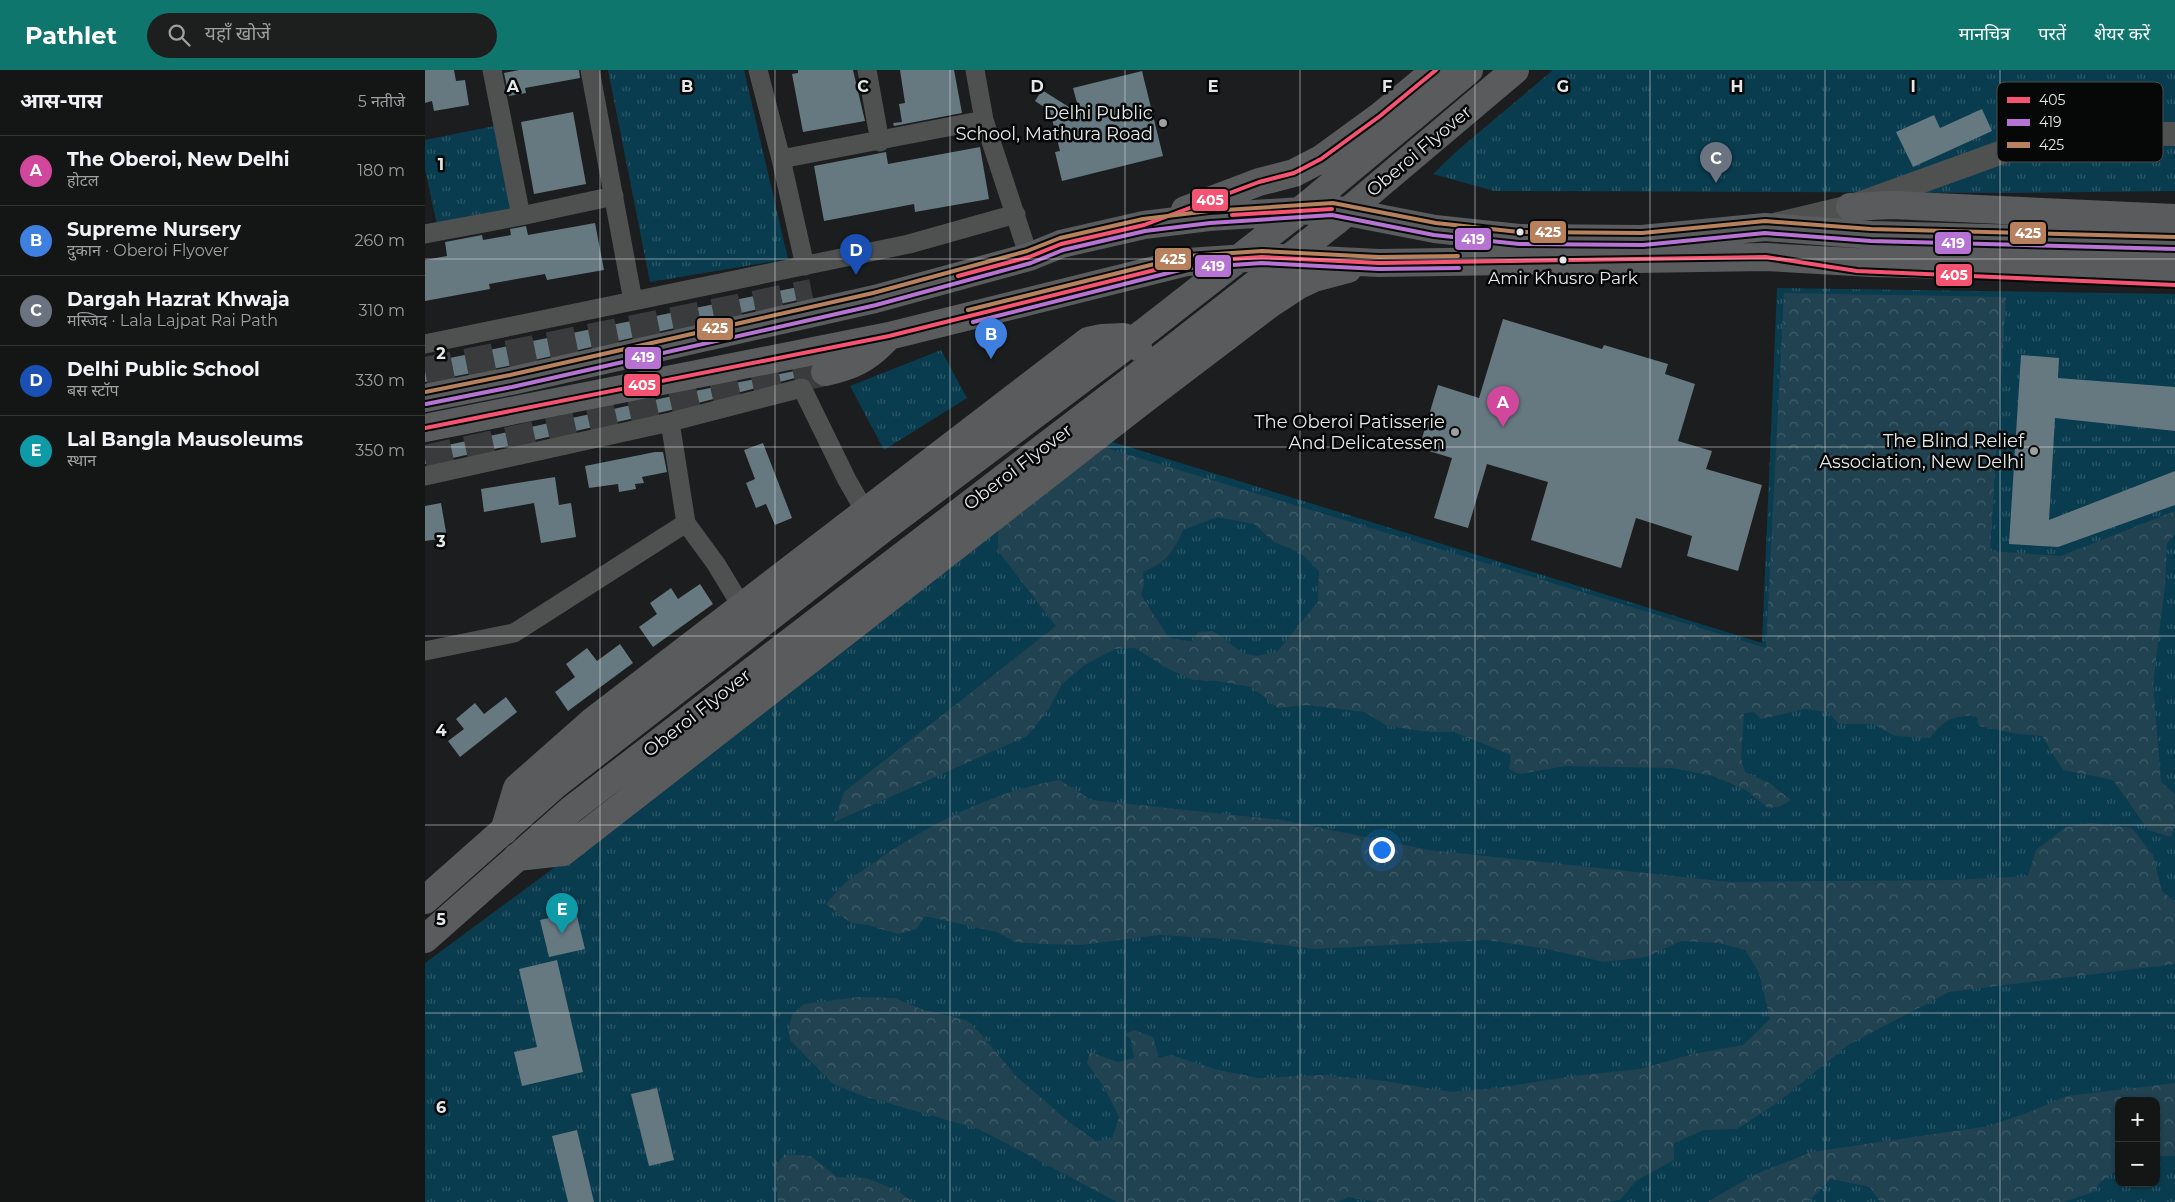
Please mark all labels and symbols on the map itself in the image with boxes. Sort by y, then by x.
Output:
text: A [506,77,520,96]
text: B [681,77,693,96]
text: C [857,77,869,96]
text: D [1030,77,1044,96]
text: E [1208,77,1218,96]
text: F [1382,77,1392,96]
text: G [1557,77,1569,96]
text: H [1731,77,1743,96]
text: I [1910,77,1916,96]
legend [1997,82,2163,162]
text: 405 [2039,91,2066,109]
street label: Oberoi Flyover [1362,101,1476,201]
place label: Delhi Public School, Mathura Road [956,102,1153,145]
text: 419 [2039,113,2061,131]
marker: Delhi Public School, Mathura Road [1157,117,1169,129]
text: 425 [2039,136,2064,154]
pin: C [1700,142,1732,183]
text: 1 [438,155,444,174]
line badge: 405 [1191,188,1229,212]
text: 405 [1196,191,1224,209]
line badge: 425 [1529,220,1567,244]
line badge: 425 [2009,221,2047,245]
text: 425 [1535,223,1561,241]
text: 425 [2015,224,2041,242]
line badge: 419 [1454,227,1492,251]
unlabelled marker [1515,227,1525,237]
text: 419 [1461,230,1485,248]
line badge: 419 [1934,231,1972,255]
pin: D [840,234,872,275]
text: 419 [1941,234,1965,252]
line badge: 425 [1154,247,1192,271]
text: 425 [1160,250,1186,268]
line badge: 419 [1194,254,1232,278]
marker: Amir Khusro Park [1558,255,1568,265]
text: 419 [1201,257,1225,275]
line badge: 405 [1935,263,1973,287]
text: 405 [1940,266,1968,284]
place label: Amir Khusro Park [1488,268,1639,288]
line badge: 425 [696,317,734,341]
pin: B [975,318,1007,359]
text: 425 [702,319,728,337]
text: 2 [436,344,446,363]
line badge: 419 [624,346,662,370]
text: 419 [631,348,655,366]
line badge: 405 [623,373,661,397]
text: 405 [628,376,656,394]
pin: A [1487,386,1519,427]
place label: The Oberoi Patisserie And Delicatessen [1254,411,1445,454]
street label: Oberoi Flyover [959,419,1077,515]
marker: The Oberoi Patisserie And Delicatessen [1449,426,1461,438]
place label: The Blind Relief Association, New Delhi [1819,430,2025,473]
marker: The Blind Relief Association, New Delhi [2028,445,2040,457]
text: 3 [435,532,446,551]
street label: Oberoi Flyover [639,664,755,762]
text: 4 [435,721,447,740]
your location [1369,837,1395,863]
pin: E [546,893,578,934]
text: 5 [436,910,446,929]
text: 6 [436,1098,446,1117]

